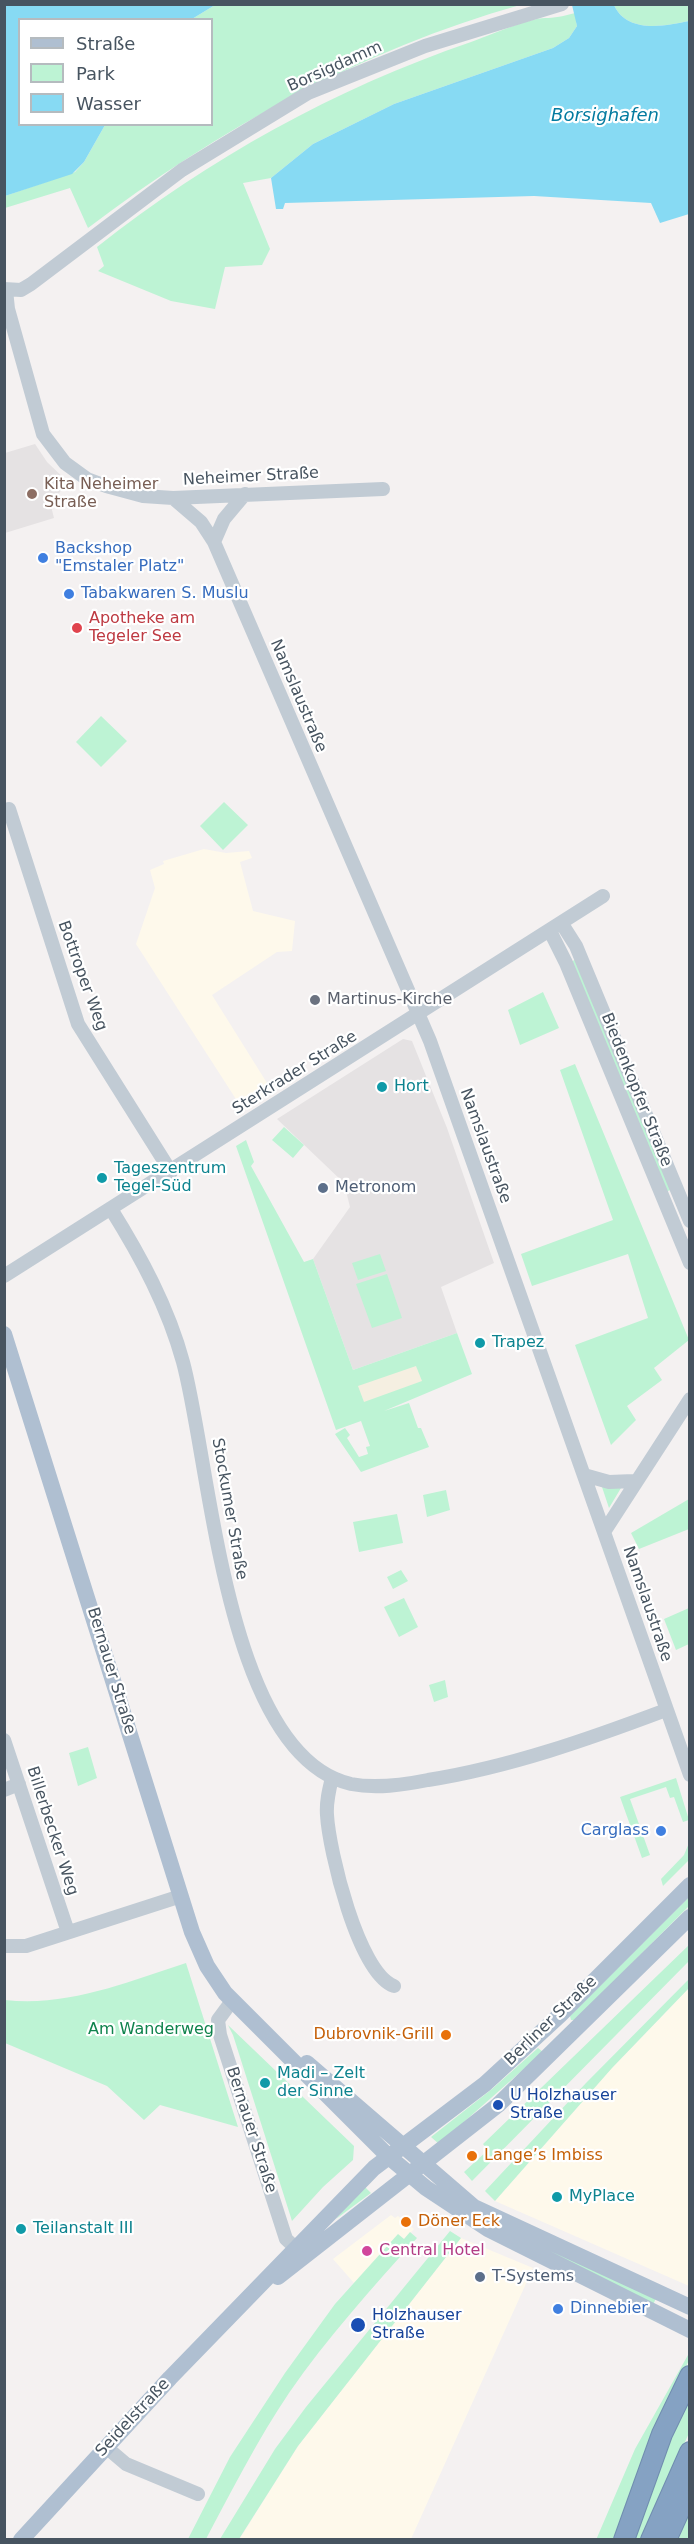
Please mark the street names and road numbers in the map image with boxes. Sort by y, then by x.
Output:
street label: Borsigdamm [285,38,385,96]
street label: Neheimer Straße [183,464,319,490]
street label: Namslaustraße [266,637,330,755]
street label: Bottroper Weg [53,918,111,1034]
street label: Biedenkopfer Straße [596,1010,676,1170]
street label: Sterkrader Straße [229,1027,361,1119]
street label: Namslaustraße [455,1086,515,1206]
street label: Stockumer Straße [207,1437,251,1581]
street label: Namslaustraße [618,1544,676,1664]
street label: Bernauer Straße [83,1605,139,1737]
street label: Billerbecker Weg [22,1764,82,1898]
street label: Berliner Straße [501,1972,601,2070]
street label: Bernauer Straße [222,2065,280,2195]
street label: Seidelstraße [92,2375,174,2461]

